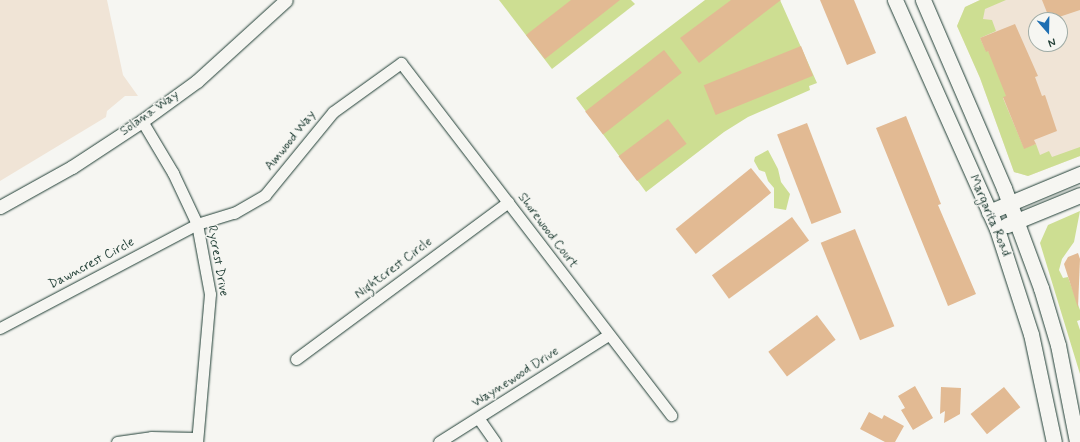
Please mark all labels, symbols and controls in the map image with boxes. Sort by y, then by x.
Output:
north arrow [1028,12,1068,52]
text: N [1046,35,1058,50]
street label: Solana Way [117,88,183,140]
street label: Amwood Way [262,108,320,174]
street label: Margarita Road [965,174,1013,258]
street label: Shorewood Court [514,190,580,272]
street label: Rycrest Drive [203,224,231,298]
street label: Dawncrest Circle [46,235,138,293]
street label: Nightcrest Circle [352,235,436,303]
street label: Waynewood Drive [470,344,562,412]

